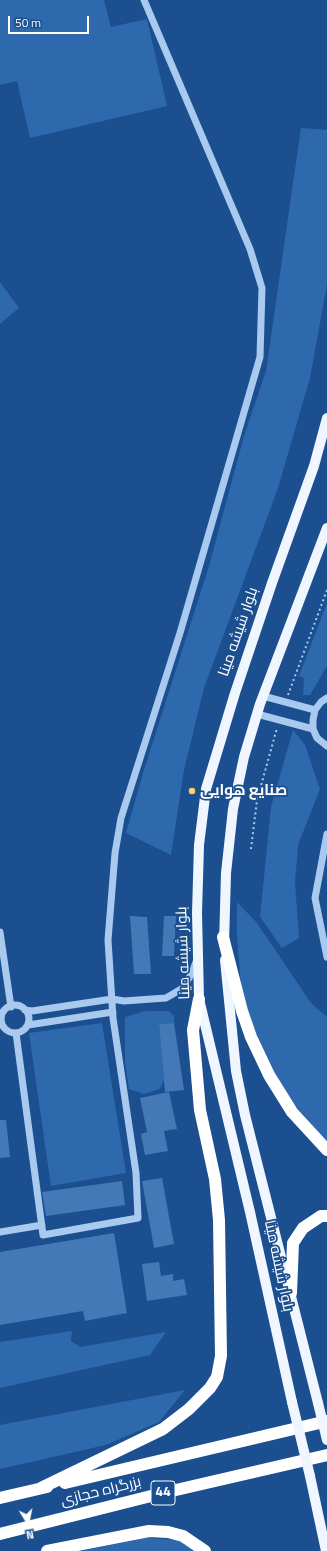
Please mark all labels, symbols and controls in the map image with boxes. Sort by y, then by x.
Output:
scale bar [10,8,91,34]
text: 50 m [15,13,41,32]
street label: بلوار شیشه مینا [215,585,263,679]
place label: صنایع هوایی [200,782,287,800]
marker: صنایع هوایی [187,786,197,796]
street label: بلوار شیشه مینا [173,906,195,1000]
street label: بلوار شیشه مینا [260,1219,296,1313]
street label: بزرگراه حجازی [59,1473,143,1511]
road number: 44 [151,1481,175,1505]
north arrow [8,1503,48,1543]
text: N [25,1526,35,1543]

